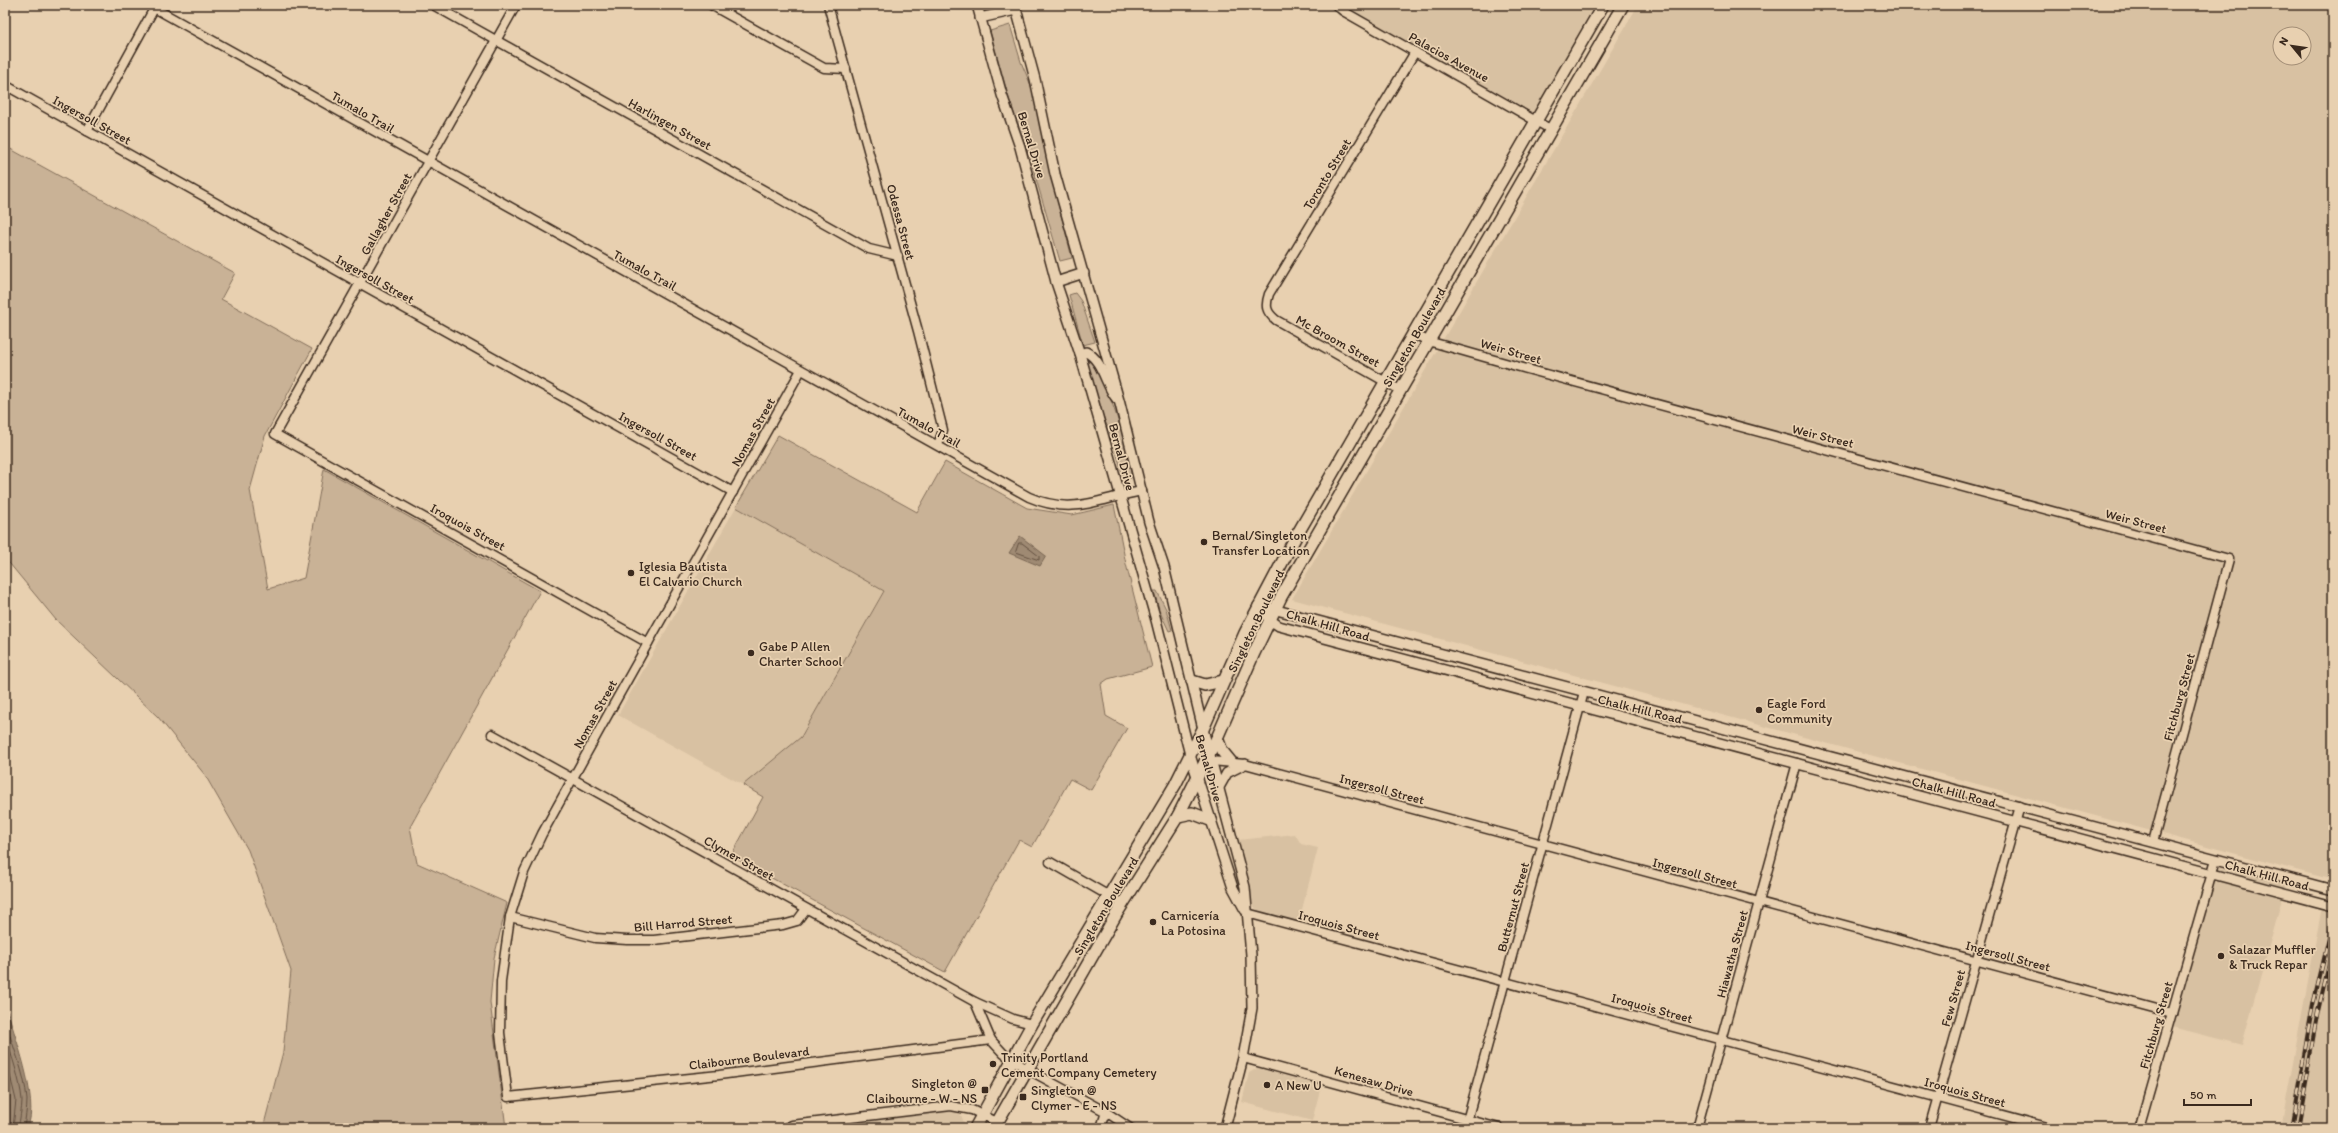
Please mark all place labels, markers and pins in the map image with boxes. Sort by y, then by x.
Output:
place label: Bernal/Singleton Transfer Location [1212,528,1310,558]
marker: Bernal/Singleton Transfer Location [1199,537,1209,547]
place label: Iglesia Bautista El Calvario Church [639,559,742,589]
marker: Iglesia Bautista El Calvario Church [626,568,636,578]
place label: Gabe P Allen Charter School [759,639,843,669]
marker: Gabe P Allen Charter School [746,648,756,658]
place label: Eagle Ford Community [1767,696,1832,726]
marker: Eagle Ford Community [1754,705,1764,715]
place label: Carnicería La Potosina [1161,908,1226,938]
marker: Carnicería La Potosina [1148,917,1158,927]
place label: Salazar Muffler & Truck Repar [2229,942,2316,972]
marker: Salazar Muffler & Truck Repar [2216,951,2226,961]
place label: Trinity Portland Cement Company Cemetery [1001,1050,1157,1080]
marker: Trinity Portland Cement Company Cemetery [988,1059,998,1069]
place label: Singleton @ Claibourne - W - NS [866,1076,977,1106]
place label: A New U [1275,1078,1322,1093]
marker: A New U [1262,1080,1272,1090]
place label: Singleton @ Clymer - E - NS [1031,1083,1117,1113]
marker: Singleton @ Claibourne - W - NS [980,1085,990,1095]
marker: Singleton @ Clymer - E - NS [1018,1092,1028,1102]

